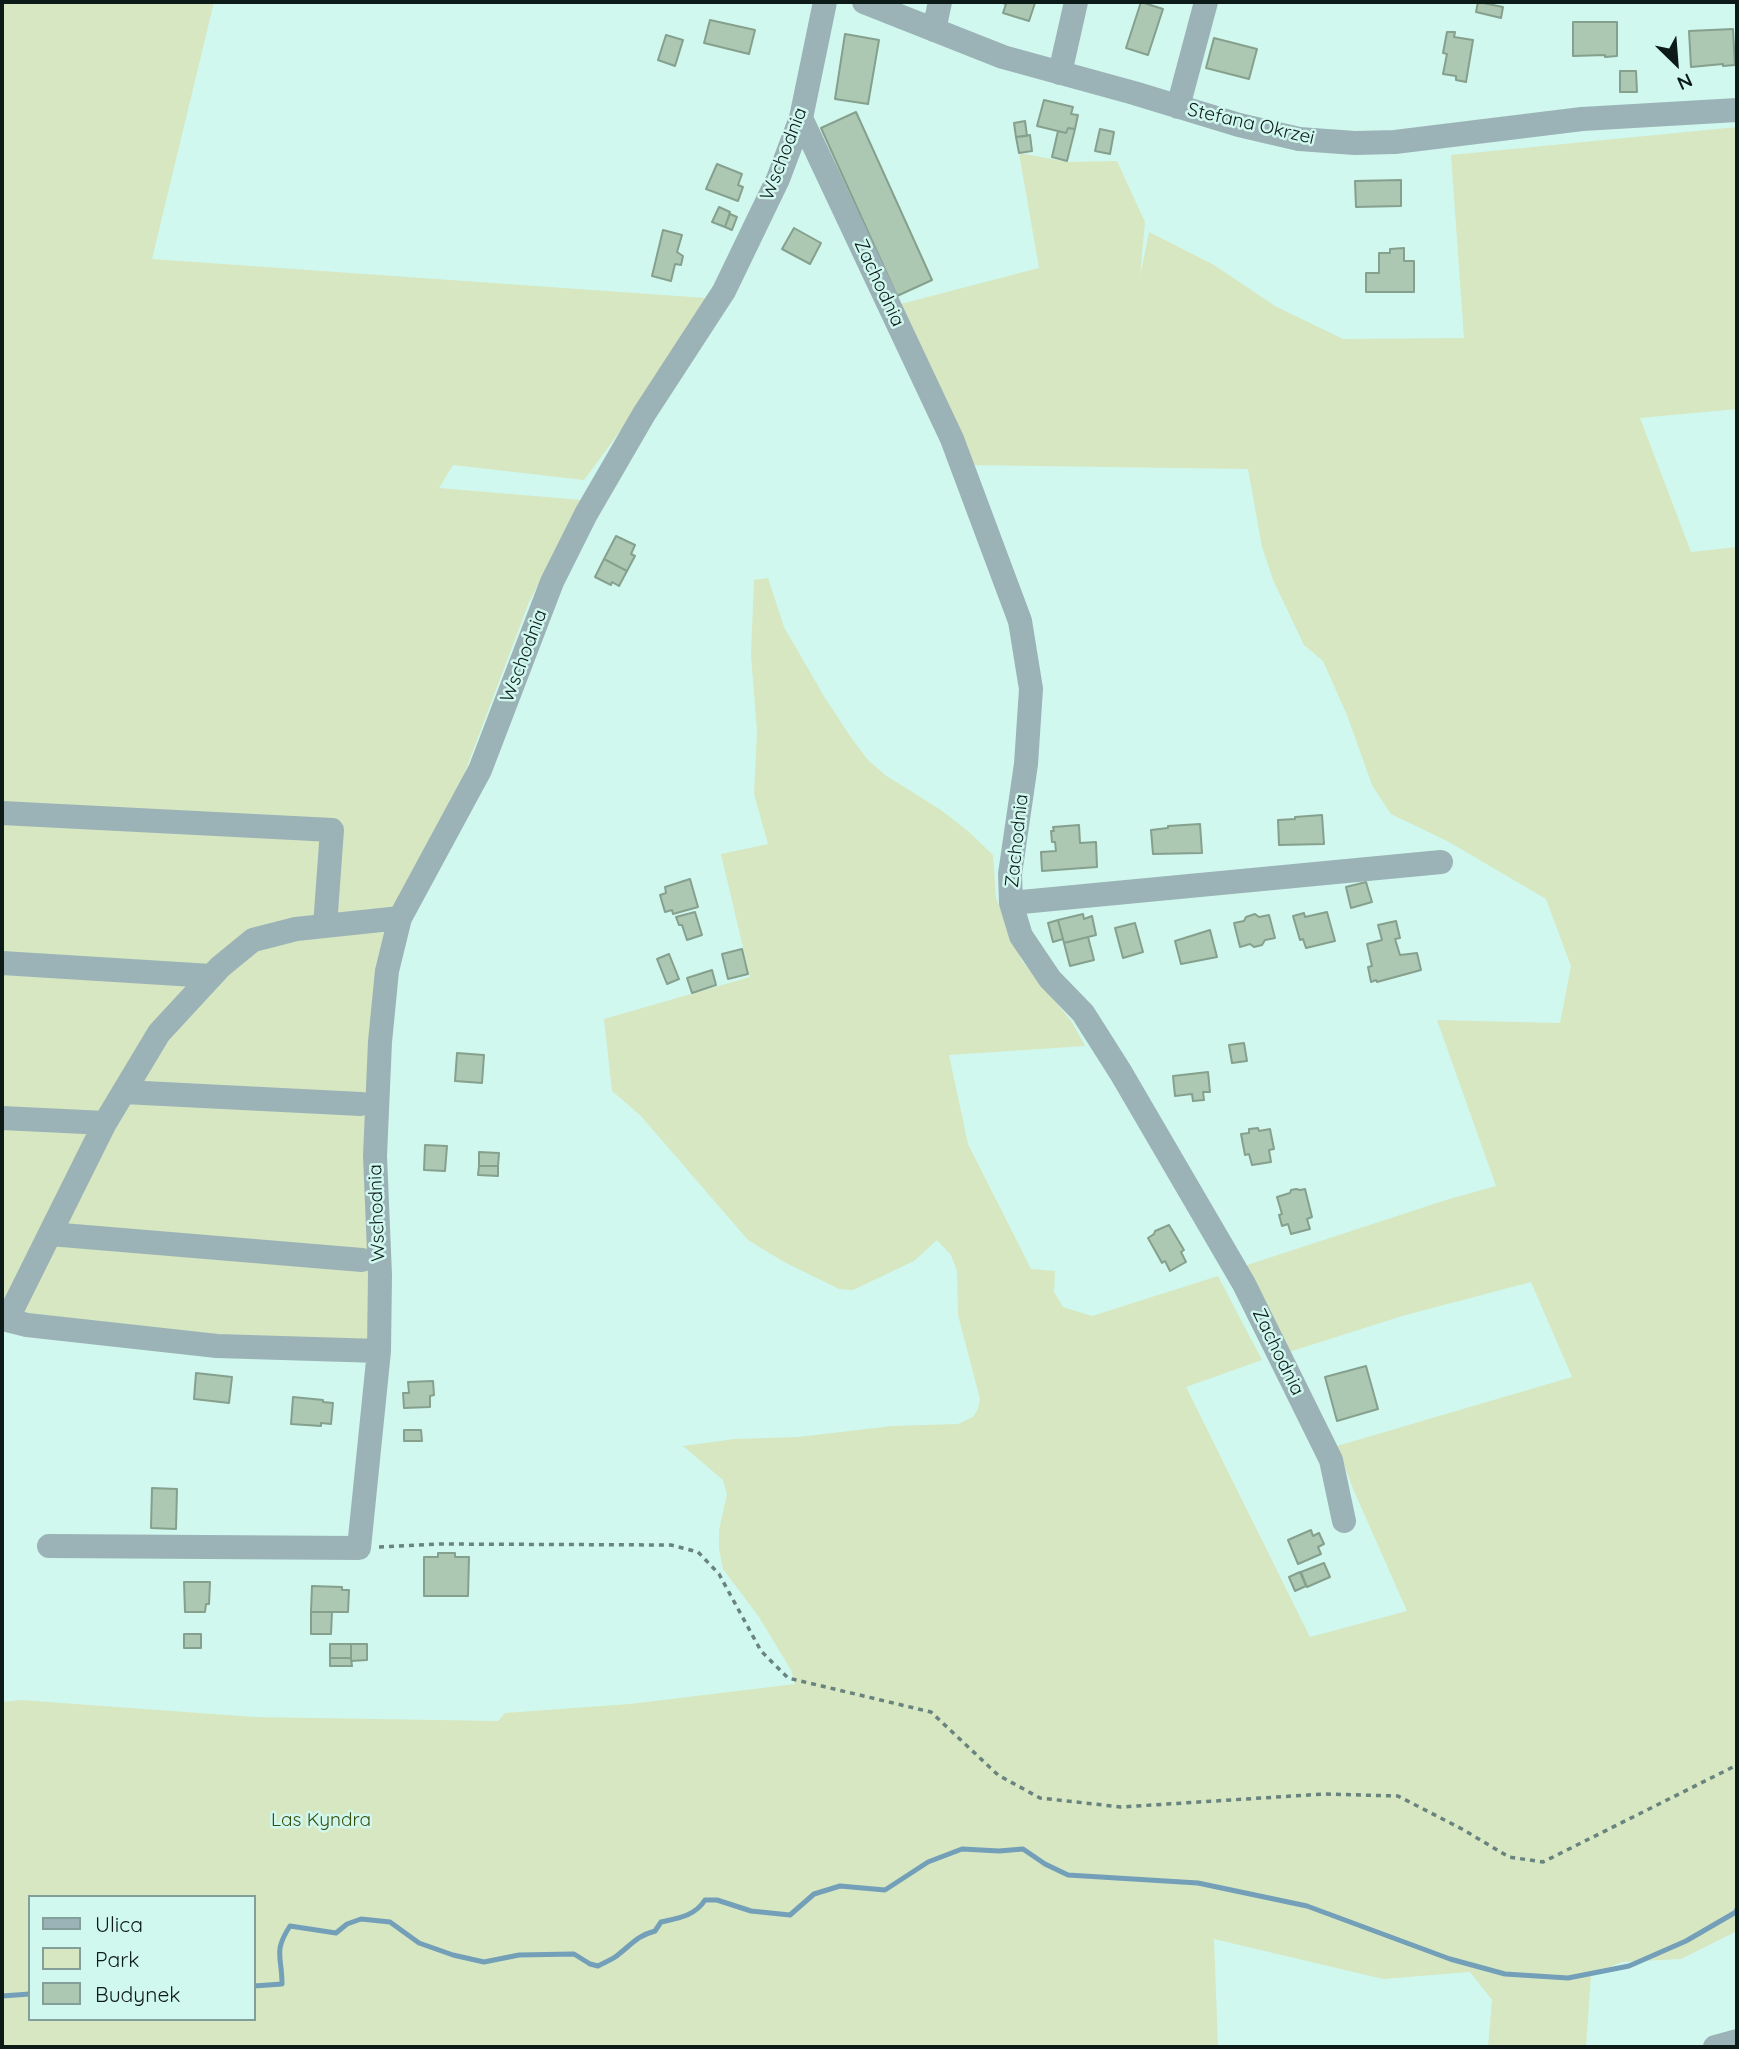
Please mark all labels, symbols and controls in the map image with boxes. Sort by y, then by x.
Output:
north arrow [1641,28,1711,98]
text: N [1673,68,1696,96]
street label: Stefana Okrzei [1185,98,1317,150]
street label: Wschodnia [756,104,812,204]
street label: Zachodnia [849,236,909,330]
street label: Wschodnia [496,606,552,706]
street label: Zachodnia [1001,793,1033,889]
street label: Wschodnia [364,1164,390,1262]
street label: Zachodnia [1247,1305,1309,1399]
park label: Las Kyndra [271,1809,371,1831]
legend [28,1895,256,2021]
text: Ulica [95,1911,143,1937]
text: Park [95,1946,139,1972]
text: Budynek [95,1981,181,2007]

